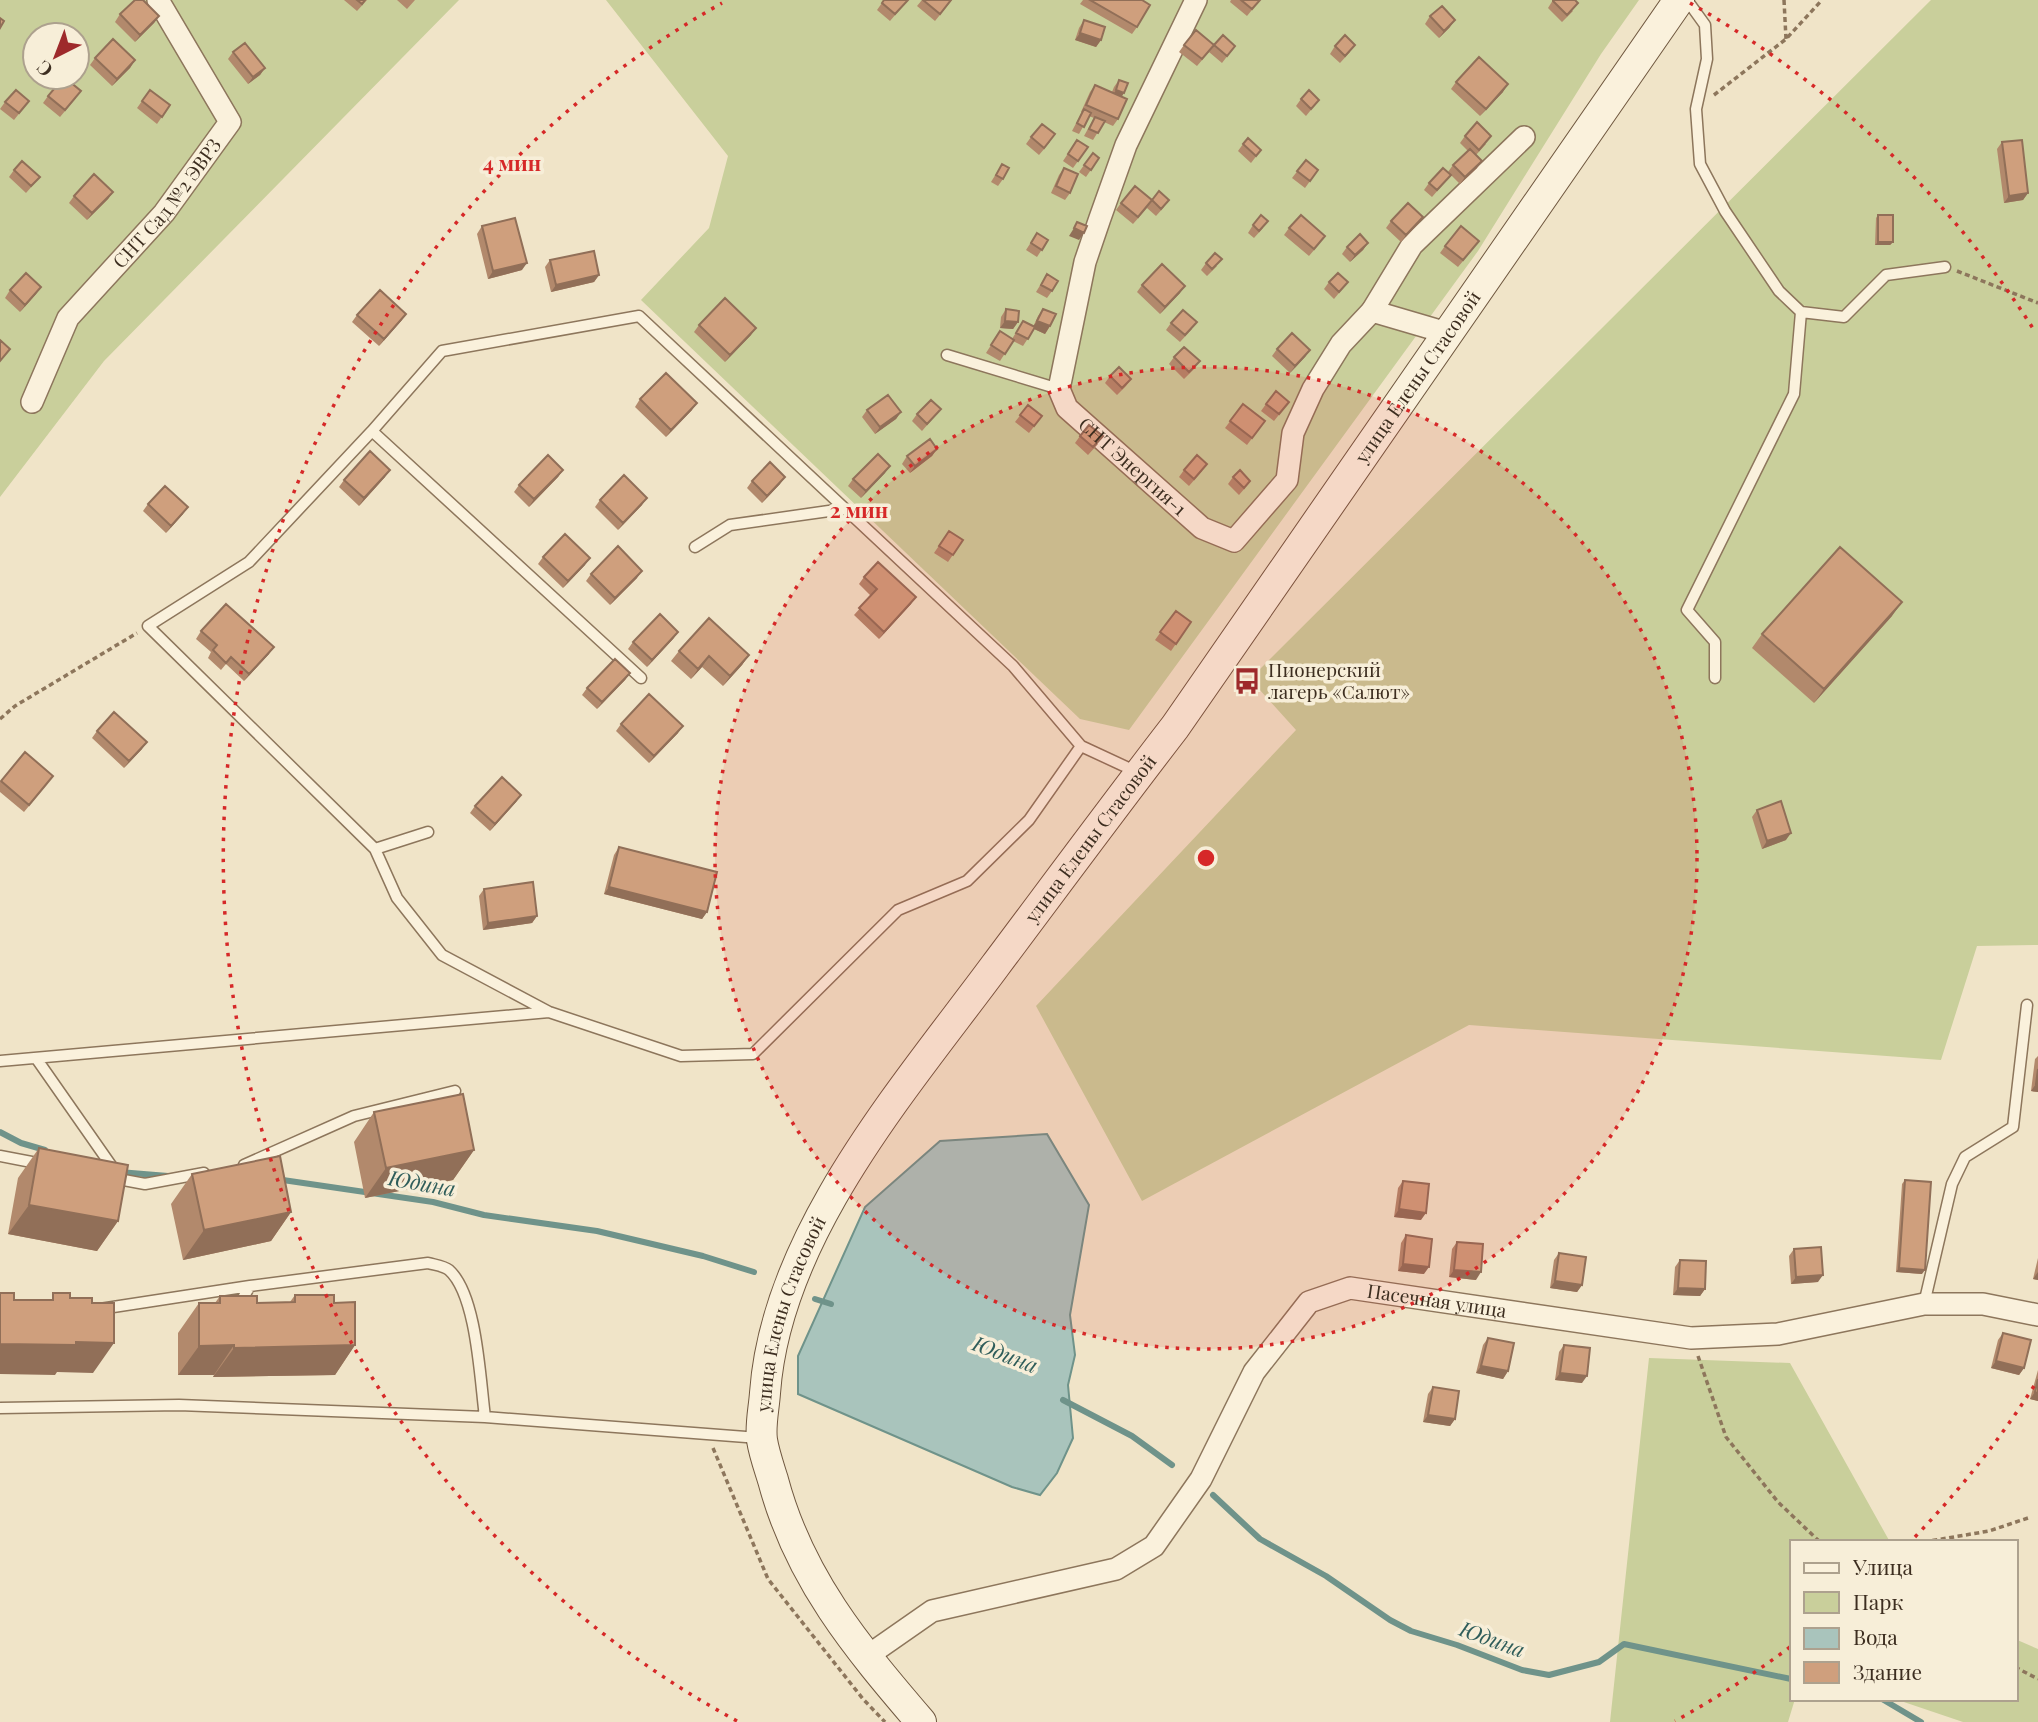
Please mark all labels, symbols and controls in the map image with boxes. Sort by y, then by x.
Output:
north arrow [21,21,91,91]
text: С [30,55,58,84]
street label: СНТ Сад №2 ЭВРЗ [106,133,226,273]
text: 4 мин [483,148,541,176]
street label: улица Елены Стасовой [1347,285,1486,469]
street label: СНТ Энергия-1 [1074,410,1193,521]
text: 2 мин [830,495,888,523]
place label: Пионерский лагерь «Салют» [1268,656,1410,704]
bus stop icon: Пионерский лагерь «Салют» [1232,666,1262,696]
street label: улица Елены Стасовой [1017,749,1161,928]
centre of rings [1194,846,1218,870]
water label: Юдина [386,1162,458,1202]
street label: улица Елены Стасовой [749,1211,831,1414]
street label: Пасечная улица [1366,1277,1509,1323]
water label: Юдина [968,1328,1042,1378]
legend [1790,1540,2017,1701]
text: Улица [1852,1552,1914,1580]
text: Парк [1853,1587,1903,1615]
water label: Юдина [1455,1613,1529,1663]
text: Вода [1853,1622,1898,1650]
text: Здание [1853,1657,1922,1685]

